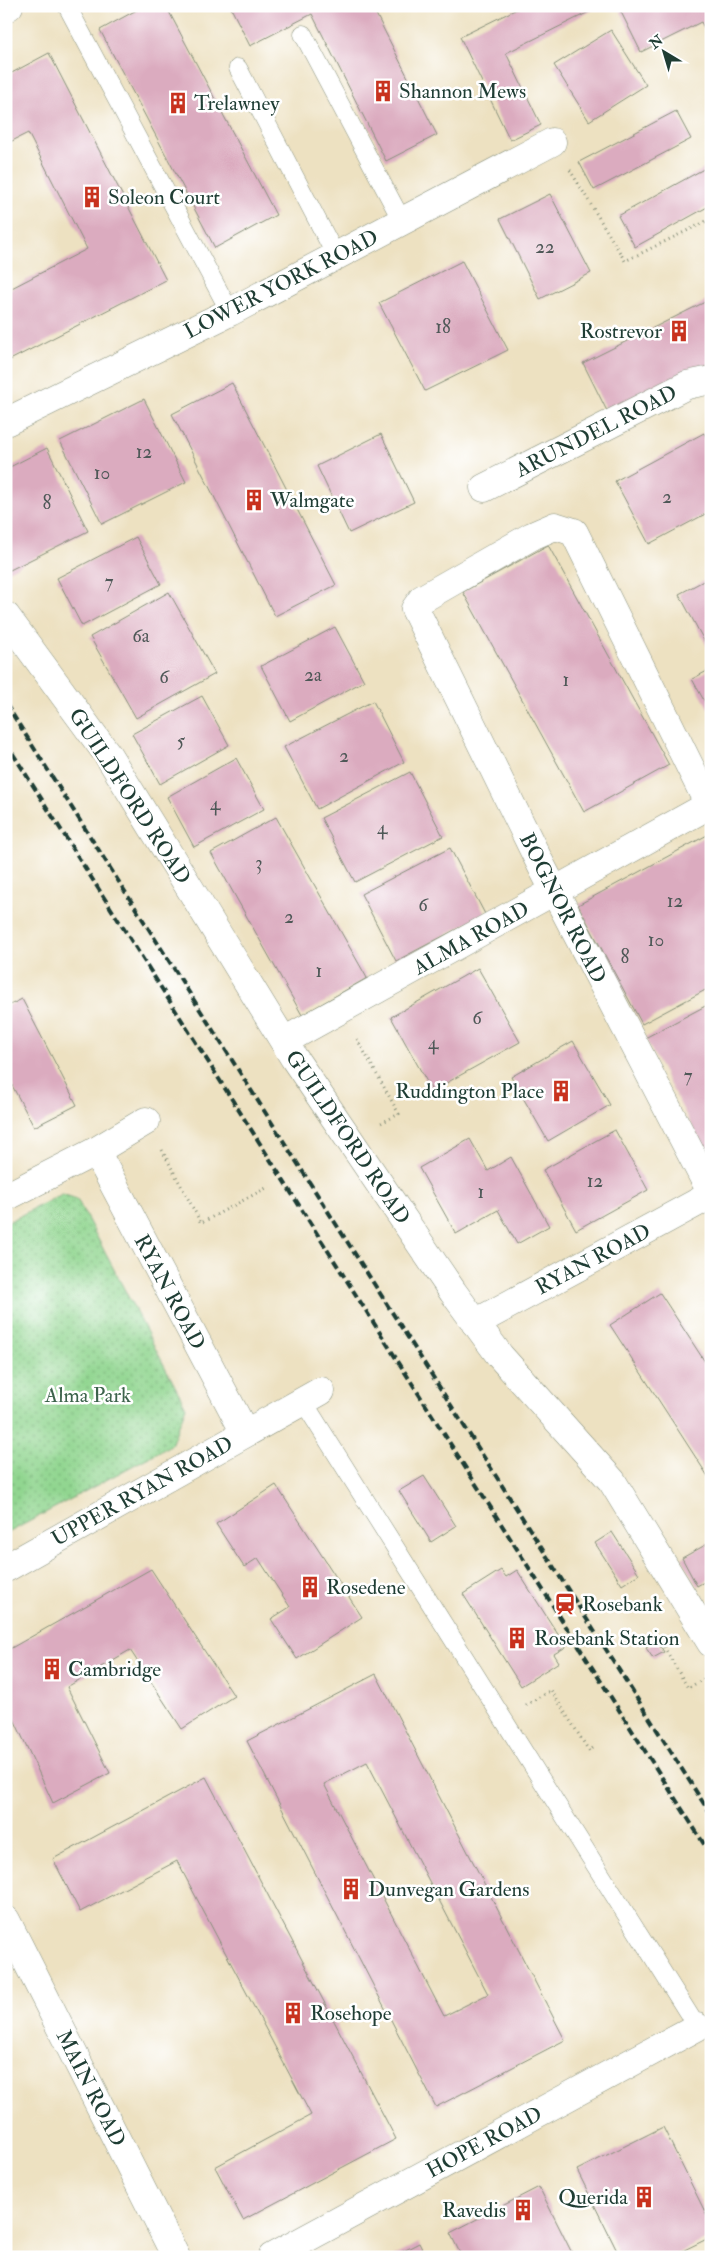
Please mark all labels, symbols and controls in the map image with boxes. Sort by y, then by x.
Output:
north arrow [640,28,690,78]
text: N [645,31,667,53]
building icon: Shannon Mews [370,78,396,104]
place label: Shannon Mews [399,78,526,105]
building icon: Trelawney [165,90,191,116]
place label: Trelawney [194,90,280,117]
building icon: Soleon Court [79,184,105,210]
place label: Soleon Court [108,184,220,211]
street label: LOWER YORK ROAD [180,224,383,345]
house number: 22 [535,235,555,259]
house number: 18 [435,315,451,339]
place label: Rostrevor [580,318,662,345]
building icon: Rostrevor [666,318,692,344]
street label: ARUNDEL ROAD [510,379,682,484]
house number: 12 [136,440,152,464]
house number: 10 [94,461,110,485]
house number: 2 [662,485,672,509]
building icon: Walmgate [241,487,267,513]
place label: Walmgate [269,487,355,514]
house number: 8 [43,491,52,515]
house number: 7 [105,570,114,594]
house number: 6a [132,624,150,648]
house number: 2a [304,663,322,687]
house number: 6 [159,665,170,689]
house number: 1 [563,668,569,692]
street label: GUILDFORD ROAD [63,703,197,889]
house number: 5 [177,729,186,753]
house number: 2 [339,744,349,768]
house number: 4 [210,792,221,816]
house number: 4 [377,816,388,840]
street label: BOGNOR ROAD [513,828,612,988]
house number: 3 [255,851,263,875]
house number: 12 [667,889,683,913]
house number: 6 [418,893,429,917]
street label: ALMA ROAD [408,895,534,982]
house number: 2 [284,905,294,929]
house number: 10 [648,928,664,952]
house number: 8 [621,945,630,969]
house number: 1 [316,959,322,983]
house number: 6 [472,1006,483,1030]
house number: 4 [428,1031,439,1055]
street label: GUILDFORD ROAD [279,1045,416,1230]
house number: 7 [684,1064,693,1088]
place label: Ruddington Place [395,1078,544,1105]
building icon: Ruddington Place [548,1078,574,1104]
house number: 12 [587,1169,603,1193]
house number: 1 [478,1180,484,1204]
street label: RYAN ROAD [531,1218,656,1301]
street label: RYAN ROAD [128,1230,211,1355]
park label: Alma Park [44,1382,131,1409]
street label: UPPER RYAN ROAD [47,1430,238,1553]
building icon: Rosedene [297,1574,323,1600]
place label: Rosedene [326,1574,406,1601]
station icon: Rosebank [552,1591,578,1617]
place label: Rosebank [582,1591,663,1618]
building icon: Rosebank Station [504,1625,530,1651]
place label: Rosebank Station [534,1625,680,1652]
building icon: Cambridge [39,1656,65,1682]
place label: Cambridge [68,1656,161,1683]
building icon: Dunvegan Gardens [338,1876,364,1902]
place label: Dunvegan Gardens [368,1876,530,1903]
building icon: Rosehope [280,2000,306,2026]
place label: Rosehope [310,2000,392,2027]
street label: MAIN ROAD [50,2025,131,2151]
street label: HOPE ROAD [422,2101,547,2184]
place label: Querida [558,2184,628,2211]
building icon: Querida [631,2184,657,2210]
place label: Ravedis [442,2197,506,2224]
building icon: Ravedis [510,2197,536,2223]

